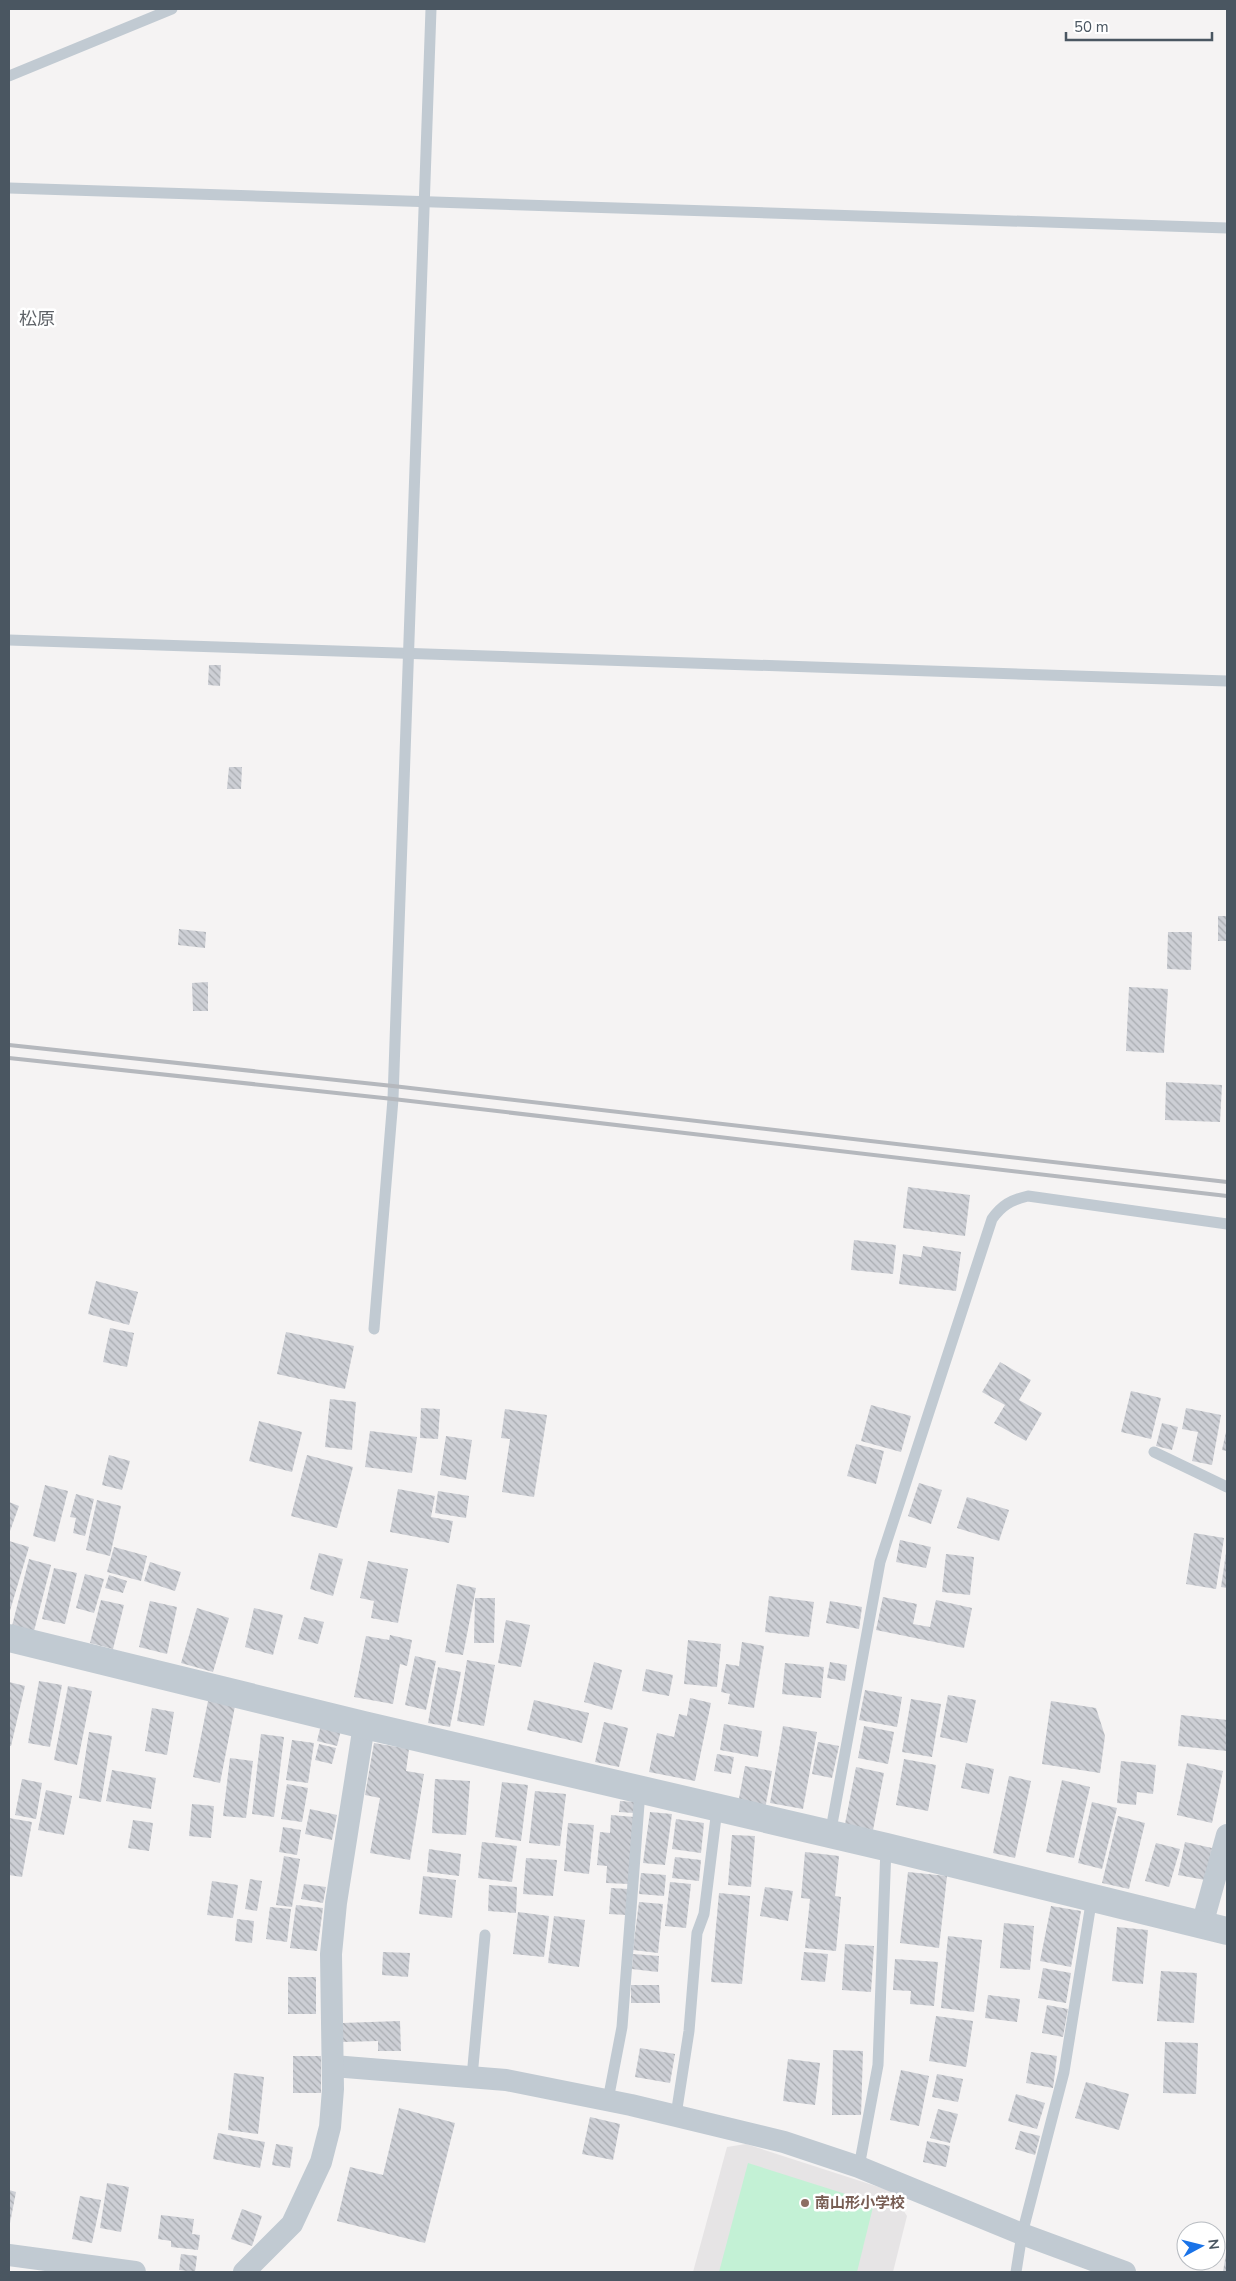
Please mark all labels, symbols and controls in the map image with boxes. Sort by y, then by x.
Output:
scale bar [1066,10,1212,42]
text: 50 m [1074,17,1109,37]
district label: 松原 [19,307,55,331]
place label: 南山形小学校 [815,2193,905,2213]
marker: 南山形小学校 [799,2197,811,2209]
north arrow [1176,2221,1226,2271]
text: N [1203,2238,1223,2251]

